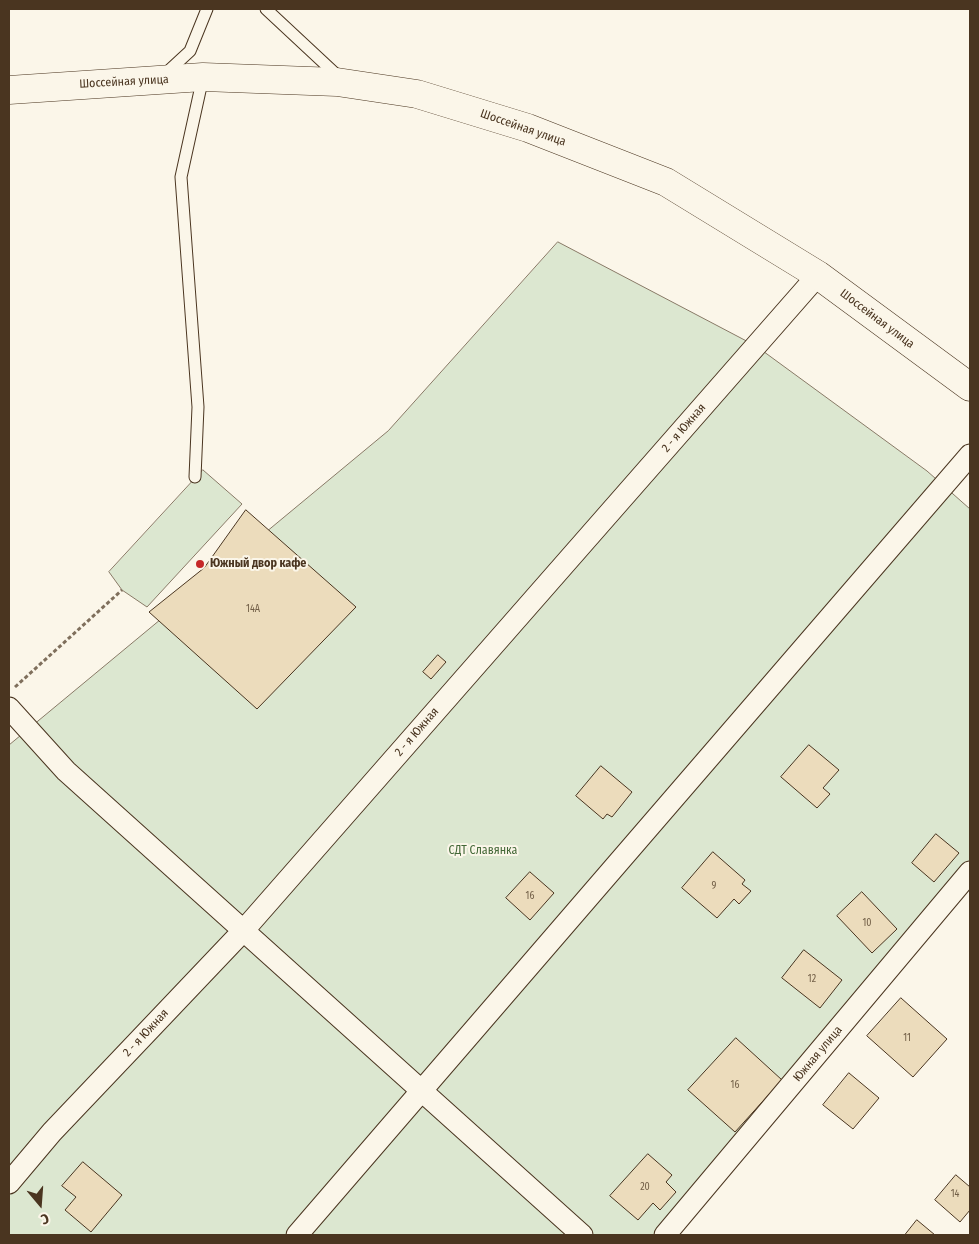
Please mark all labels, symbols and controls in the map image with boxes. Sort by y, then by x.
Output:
street label: Шоссейная улица [79,72,169,92]
street label: Шоссейная улица [478,107,568,149]
street label: Шоссейная улица [837,286,917,352]
street label: 2 - я Южная [659,401,709,455]
place label: Южный двор кафе [210,557,306,571]
marker: Южный двор кафе [194,558,206,570]
house number: 14А [246,603,260,615]
street label: 2 - я Южная [392,705,442,759]
park label: СДТ Славянка [449,844,517,858]
house number: 9 [712,880,716,892]
house number: 16 [526,890,534,902]
house number: 10 [862,917,872,929]
house number: 12 [808,973,816,985]
street label: 2 - я Южная [120,1006,172,1060]
street label: Южная улица [790,1023,846,1085]
house number: 11 [903,1032,911,1044]
house number: 16 [731,1079,739,1091]
north arrow [15,1179,65,1229]
house number: 20 [640,1181,650,1193]
house number: 14 [951,1188,959,1200]
text: С [39,1210,51,1228]

